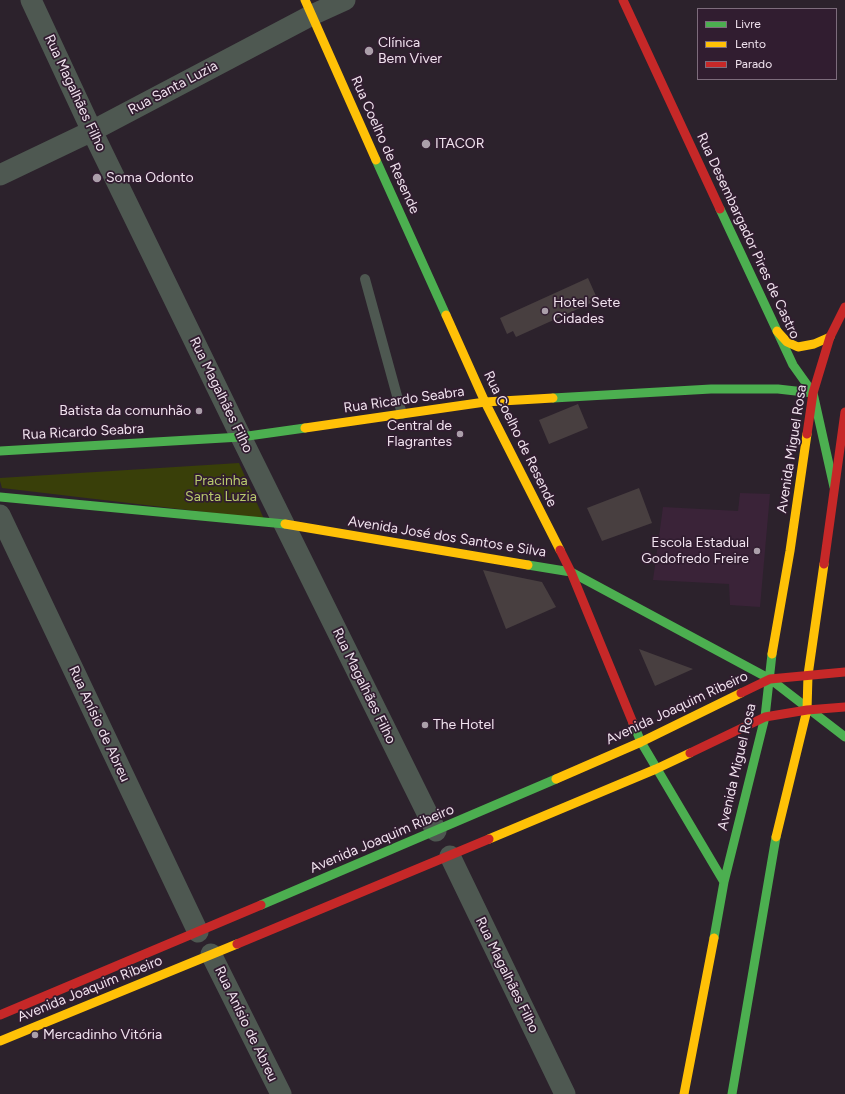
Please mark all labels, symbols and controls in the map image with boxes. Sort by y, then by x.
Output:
legend [697,8,837,80]
text: Livre [735,17,761,31]
street label: Rua Magalhães Filho [41,32,109,154]
place label: Clínica Bem Viver [378,35,442,68]
text: Lento [735,37,766,51]
marker: Clínica Bem Viver [363,45,375,57]
street label: Rua Santa Luzia [125,57,221,119]
text: Parado [735,57,772,71]
street label: Rua Coelho de Resende [347,74,423,216]
street label: Rua Desembargador Pires de Castro [693,130,803,342]
place label: ITACOR [435,136,484,152]
marker: ITACOR [420,138,432,150]
place label: Soma Odonto [106,170,194,186]
marker: Soma Odonto [91,172,103,184]
place label: Hotel Sete Cidades [553,295,620,328]
marker: Hotel Sete Cidades [540,306,550,316]
street label: Rua Magalhães Filho [186,334,256,456]
street label: Rua Coelho de Resende [480,368,560,510]
street label: Rua Ricardo Seabra [342,383,466,417]
street label: Avenida Miguel Rosa [774,384,810,514]
place label: Batista da comunhão [59,403,191,419]
marker: Batista da comunhão [194,406,204,416]
place label: Central de Flagrantes [387,418,452,450]
street label: Rua Ricardo Seabra [22,420,144,444]
marker: Central de Flagrantes [455,429,465,439]
park label: Pracinha Santa Luzia [185,473,257,506]
street label: Avenida José dos Santos e Silva [347,513,547,561]
place label: Escola Estadual Godofredo Freire [641,535,749,568]
marker: Escola Estadual Godofredo Freire [752,546,762,556]
street label: Rua Magalhães Filho [329,625,399,747]
street label: Rua Anísio de Abreu [65,663,133,785]
street label: Avenida Joaquim Ribeiro [603,668,751,748]
street label: Avenida Miguel Rosa [714,702,760,832]
place label: The Hotel [433,717,494,733]
marker: The Hotel [420,720,430,730]
street label: Avenida Joaquim Ribeiro [307,801,457,877]
street label: Rua Magalhães Filho [472,914,542,1036]
street label: Avenida Joaquim Ribeiro [15,952,165,1026]
street label: Rua Anísio de Abreu [211,964,281,1084]
place label: Mercadinho Vitória [43,1027,162,1043]
marker: Mercadinho Vitória [30,1030,40,1040]

